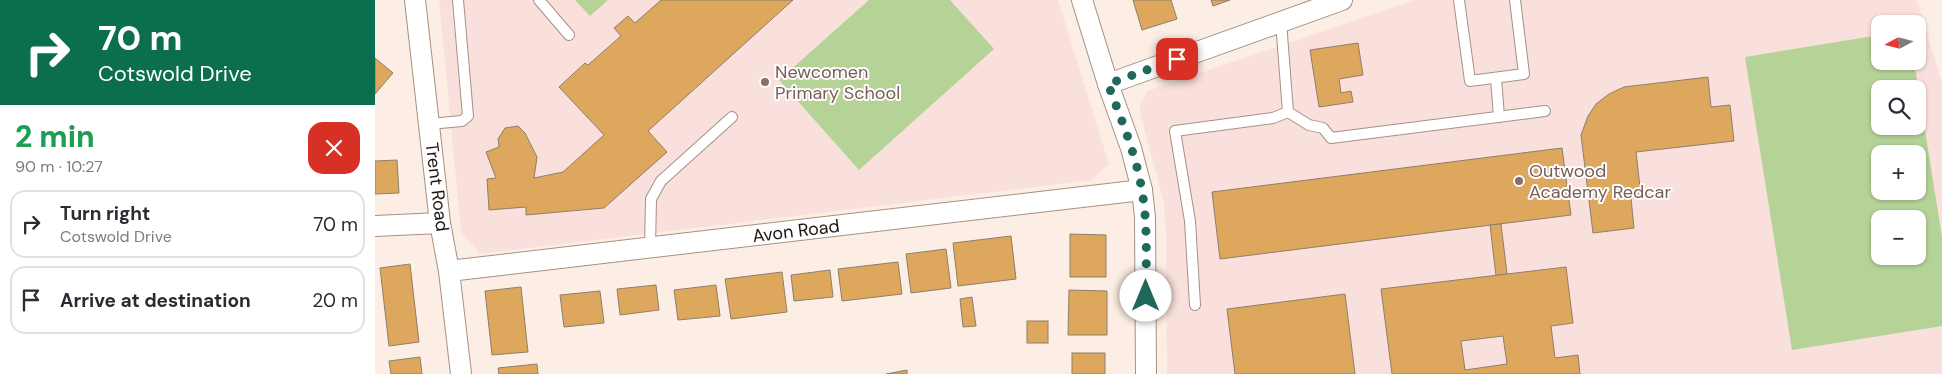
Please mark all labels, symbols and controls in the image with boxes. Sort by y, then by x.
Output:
text: 70 m [98,15,182,61]
north arrow [1871,15,1926,70]
map controls [1871,15,1926,265]
icon: right [15,20,80,85]
pin [1156,38,1198,80]
icon: arrive [1163,45,1191,73]
text: Cotswold Drive [98,59,252,88]
place label: Newcomen Primary School [775,60,900,105]
marker: Newcomen Primary School [759,76,771,88]
button: search [1871,80,1926,135]
text: 2 min [15,117,95,156]
button: close [308,122,360,174]
street label: Trent Road [420,141,454,233]
button: + [1871,145,1926,200]
text: 90 m · 10:27 [15,156,103,177]
place label: Outwood Academy Redcar [1529,159,1671,204]
marker: Outwood Academy Redcar [1513,175,1525,187]
text: Turn right [60,201,150,226]
icon: right [17,210,45,238]
button: − [1871,210,1926,265]
text: 70 m [313,212,358,237]
street label: Avon Road [751,214,841,248]
text: Cotswold Drive [60,226,172,247]
position arrow [1119,269,1171,321]
icon: arrive [17,286,45,314]
text: Arrive at destination [60,288,251,313]
text: 20 m [312,288,358,313]

